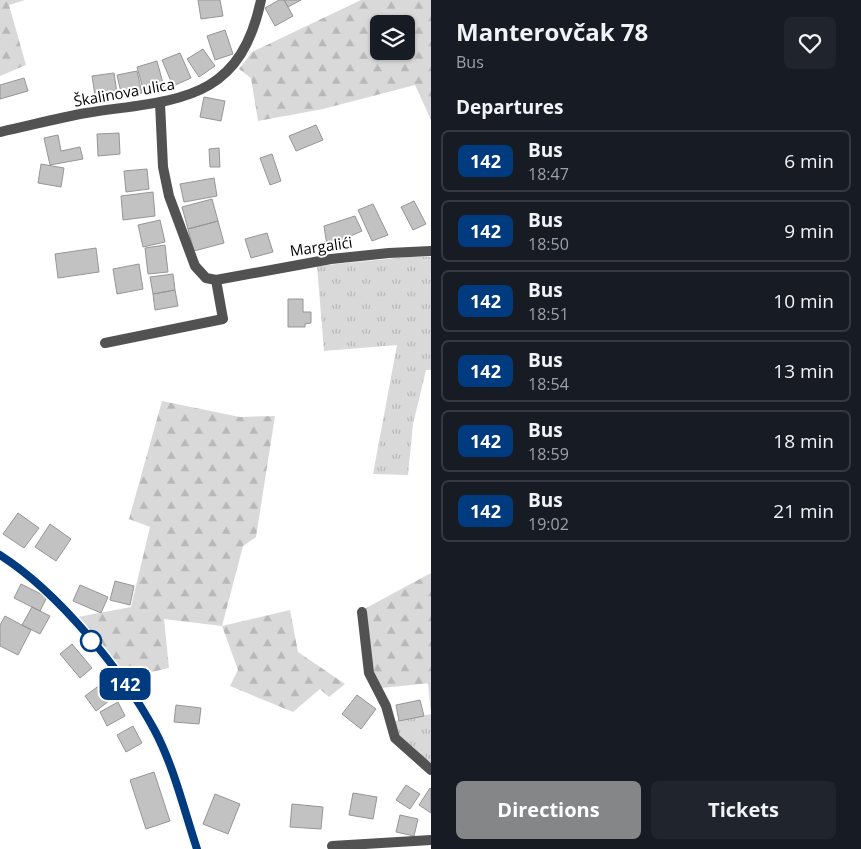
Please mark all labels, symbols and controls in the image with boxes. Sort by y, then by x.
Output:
map controls [370,15,415,60]
button: layers [370,15,415,60]
text: Manterovčak 78 [456,15,648,48]
button: heart [784,17,836,69]
text: Bus [456,51,484,73]
street label: Škalinova ulica [72,73,176,111]
text: Departures [456,94,563,120]
text: Bus [528,137,563,163]
text: 6 min [784,148,834,174]
text: 142 [470,149,501,173]
text: 18:47 [528,163,569,185]
text: Bus [528,207,563,233]
text: 9 min [784,218,834,244]
text: 142 [470,219,501,243]
street label: Margalići [288,232,354,260]
text: 18:50 [528,233,569,255]
text: Bus [528,277,563,303]
text: 10 min [773,288,834,314]
text: 142 [470,289,501,313]
text: 18:51 [528,303,569,325]
text: Bus [528,347,563,373]
text: 13 min [773,358,834,384]
text: 142 [470,359,501,383]
text: 18:54 [528,373,569,395]
text: Bus [528,417,563,443]
text: 18 min [773,428,834,454]
text: 142 [470,429,501,453]
text: 18:59 [528,443,569,465]
text: Bus [528,487,563,513]
text: 21 min [773,498,834,524]
text: 142 [470,499,501,523]
text: 19:02 [528,513,569,535]
unlabelled marker [80,630,102,652]
line badge: 142 [96,668,154,700]
text: 142 [110,672,140,696]
button: Directions [456,781,641,839]
button: Tickets [651,781,836,839]

